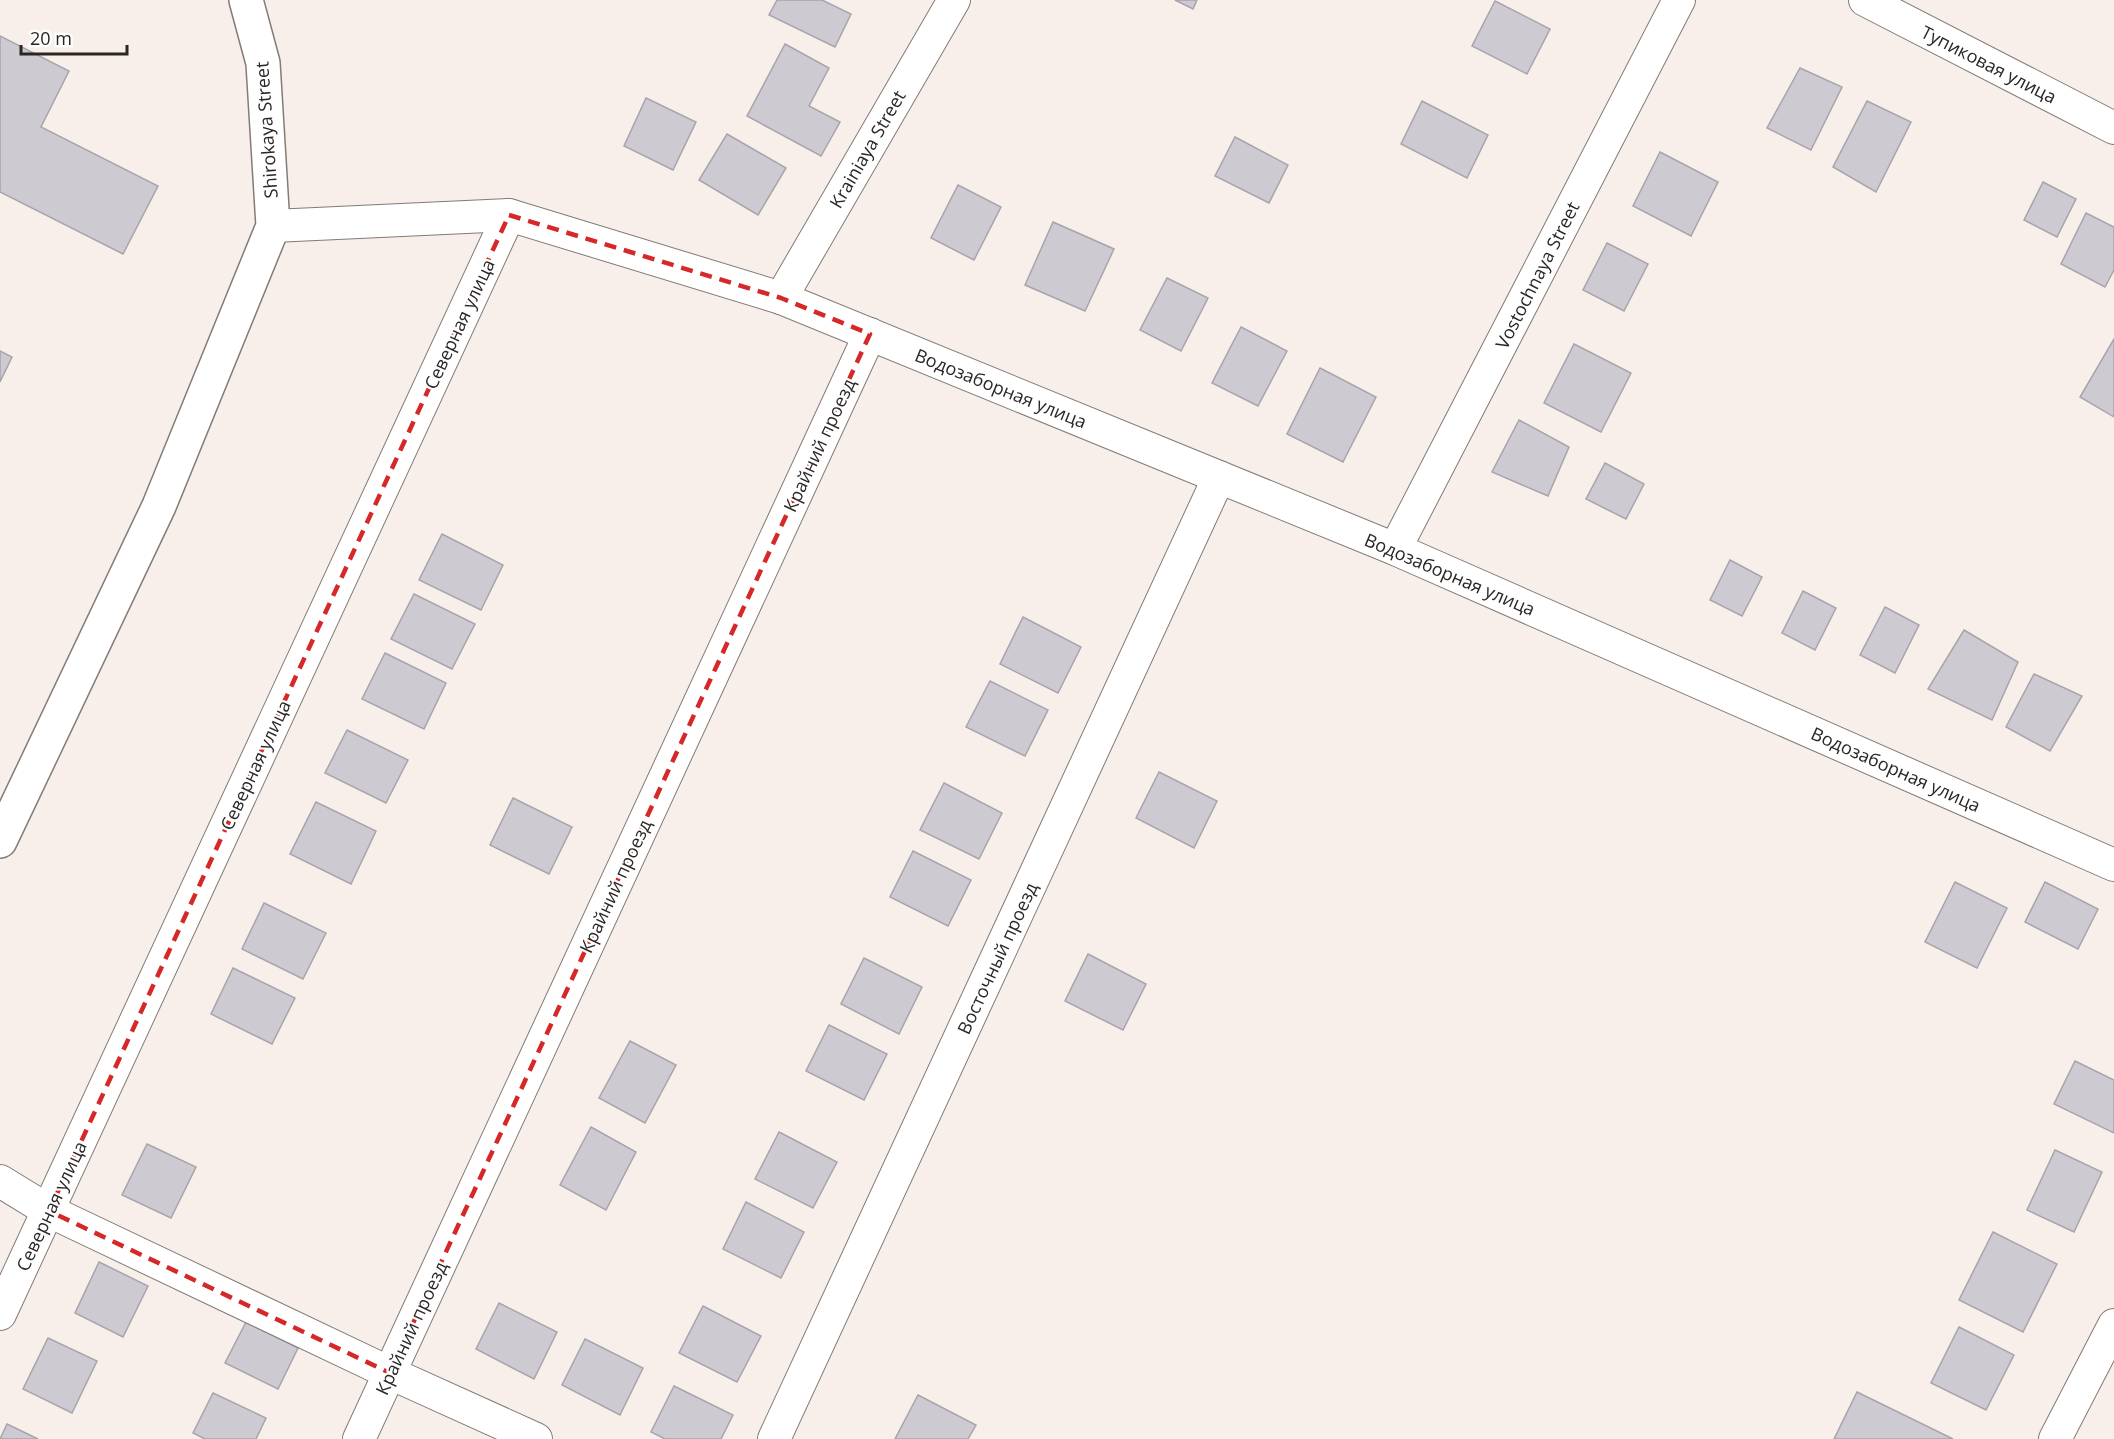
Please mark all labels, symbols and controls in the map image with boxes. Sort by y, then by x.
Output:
scale bar [21,18,128,56]
street label: Тупиковая улица [1917,20,2061,108]
text: 20 m [30,26,72,50]
street label: Shirokaya Street [249,61,283,199]
street label: Krainiaya Street [823,86,911,212]
street label: Vostochnaya Street [1490,197,1584,353]
street label: Северная улица [418,255,500,393]
street label: Водозаборная улица [912,343,1090,433]
street label: Крайний проезд [778,374,860,516]
street label: Водозаборная улица [1361,527,1539,621]
street label: Северная улица [214,696,296,834]
street label: Водозаборная улица [1808,721,1984,817]
street label: Крайний проезд [574,815,656,957]
street label: Восточный проезд [951,878,1043,1038]
street label: Северная улица [10,1137,92,1275]
street label: Крайний проезд [370,1257,452,1399]

